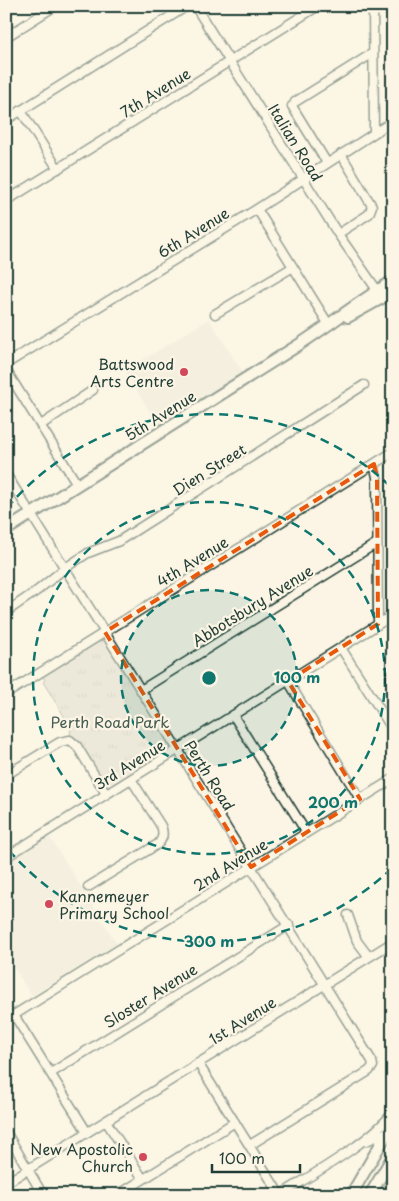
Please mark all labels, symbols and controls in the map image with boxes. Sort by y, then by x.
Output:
street label: 7th Avenue [115,61,195,123]
street label: Italian Road [263,99,329,185]
street label: 6th Avenue [153,201,233,263]
place label: Battswood Arts Centre [90,352,174,392]
marker: Battswood Arts Centre [178,366,190,378]
street label: 5th Avenue [120,384,200,446]
street label: Dien Street [168,437,250,501]
street label: 4th Avenue [152,530,232,592]
street label: Abbotsbury Avenue [187,558,317,652]
text: 100 m [274,665,320,688]
centre of rings [200,669,218,687]
park label: Perth Road Park [51,710,169,733]
street label: 3rd Avenue [89,733,169,795]
street label: Perth Road [179,735,241,815]
text: 200 m [308,790,358,813]
street label: 2nd Avenue [188,832,272,896]
place label: Kannemeyer Primary School [59,884,169,924]
marker: Kannemeyer Primary School [43,898,55,910]
text: 300 m [184,929,234,952]
street label: Sloster Avenue [99,957,201,1033]
street label: 1st Avenue [204,990,280,1050]
place label: New Apostolic Church [30,1137,133,1177]
scale bar [212,1141,299,1173]
text: 100 m [219,1146,265,1169]
marker: New Apostolic Church [137,1151,149,1163]

